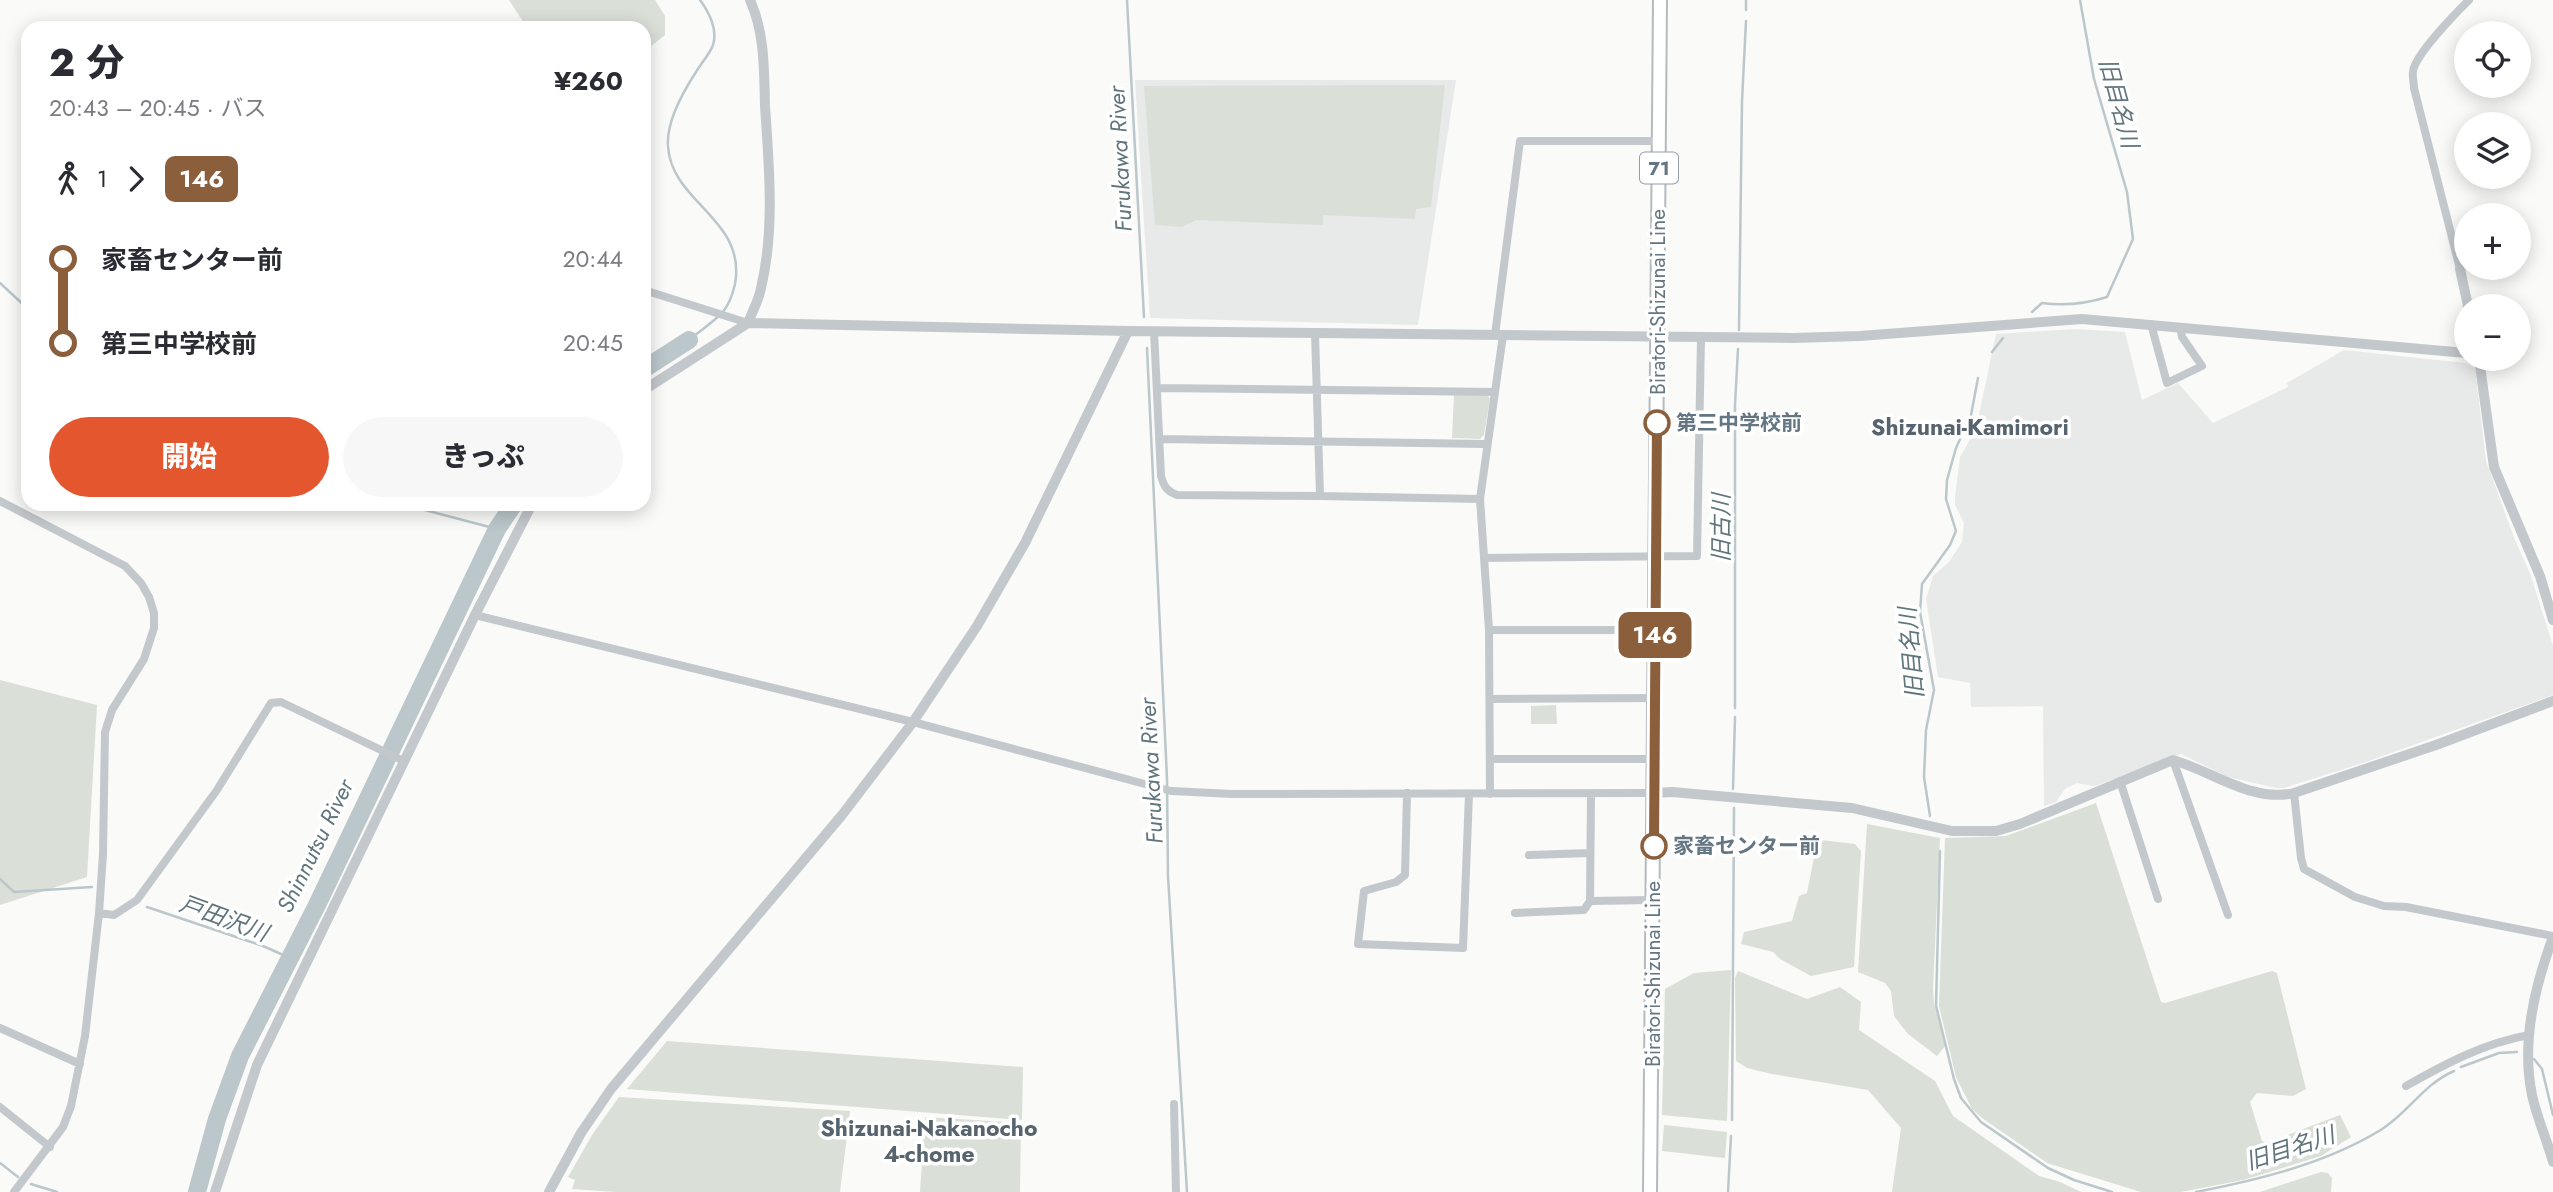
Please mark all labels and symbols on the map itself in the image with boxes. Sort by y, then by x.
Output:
water label: 旧目名川 [2091,54,2148,155]
water label: Furukawa River [1099,84,1141,233]
road number: 71 [1640,152,1678,184]
street label: Biratori-Shizunai Line [1643,209,1673,395]
place label: 第三中学校前 [1676,408,1802,438]
marker: 第三中学校前 [1644,410,1670,436]
district label: Shizunai-Kamimori [1871,410,2069,444]
water label: 旧古川 [1704,491,1738,563]
water label: 旧目名川 [1890,603,1932,700]
line badge: 146 [1615,612,1695,658]
water label: Furukawa River [1130,696,1172,845]
water label: Shinnutsu River [268,772,363,919]
place label: 家畜センター前 [1673,831,1820,861]
marker: 家畜センター前 [1641,833,1667,859]
street label: Biratori-Shizunai Line [1638,881,1668,1067]
water label: 戸田沢川 [175,886,276,951]
district label: Shizunai-Nakanocho 4-chome [820,1111,1038,1171]
water label: 旧目名川 [2241,1117,2342,1178]

